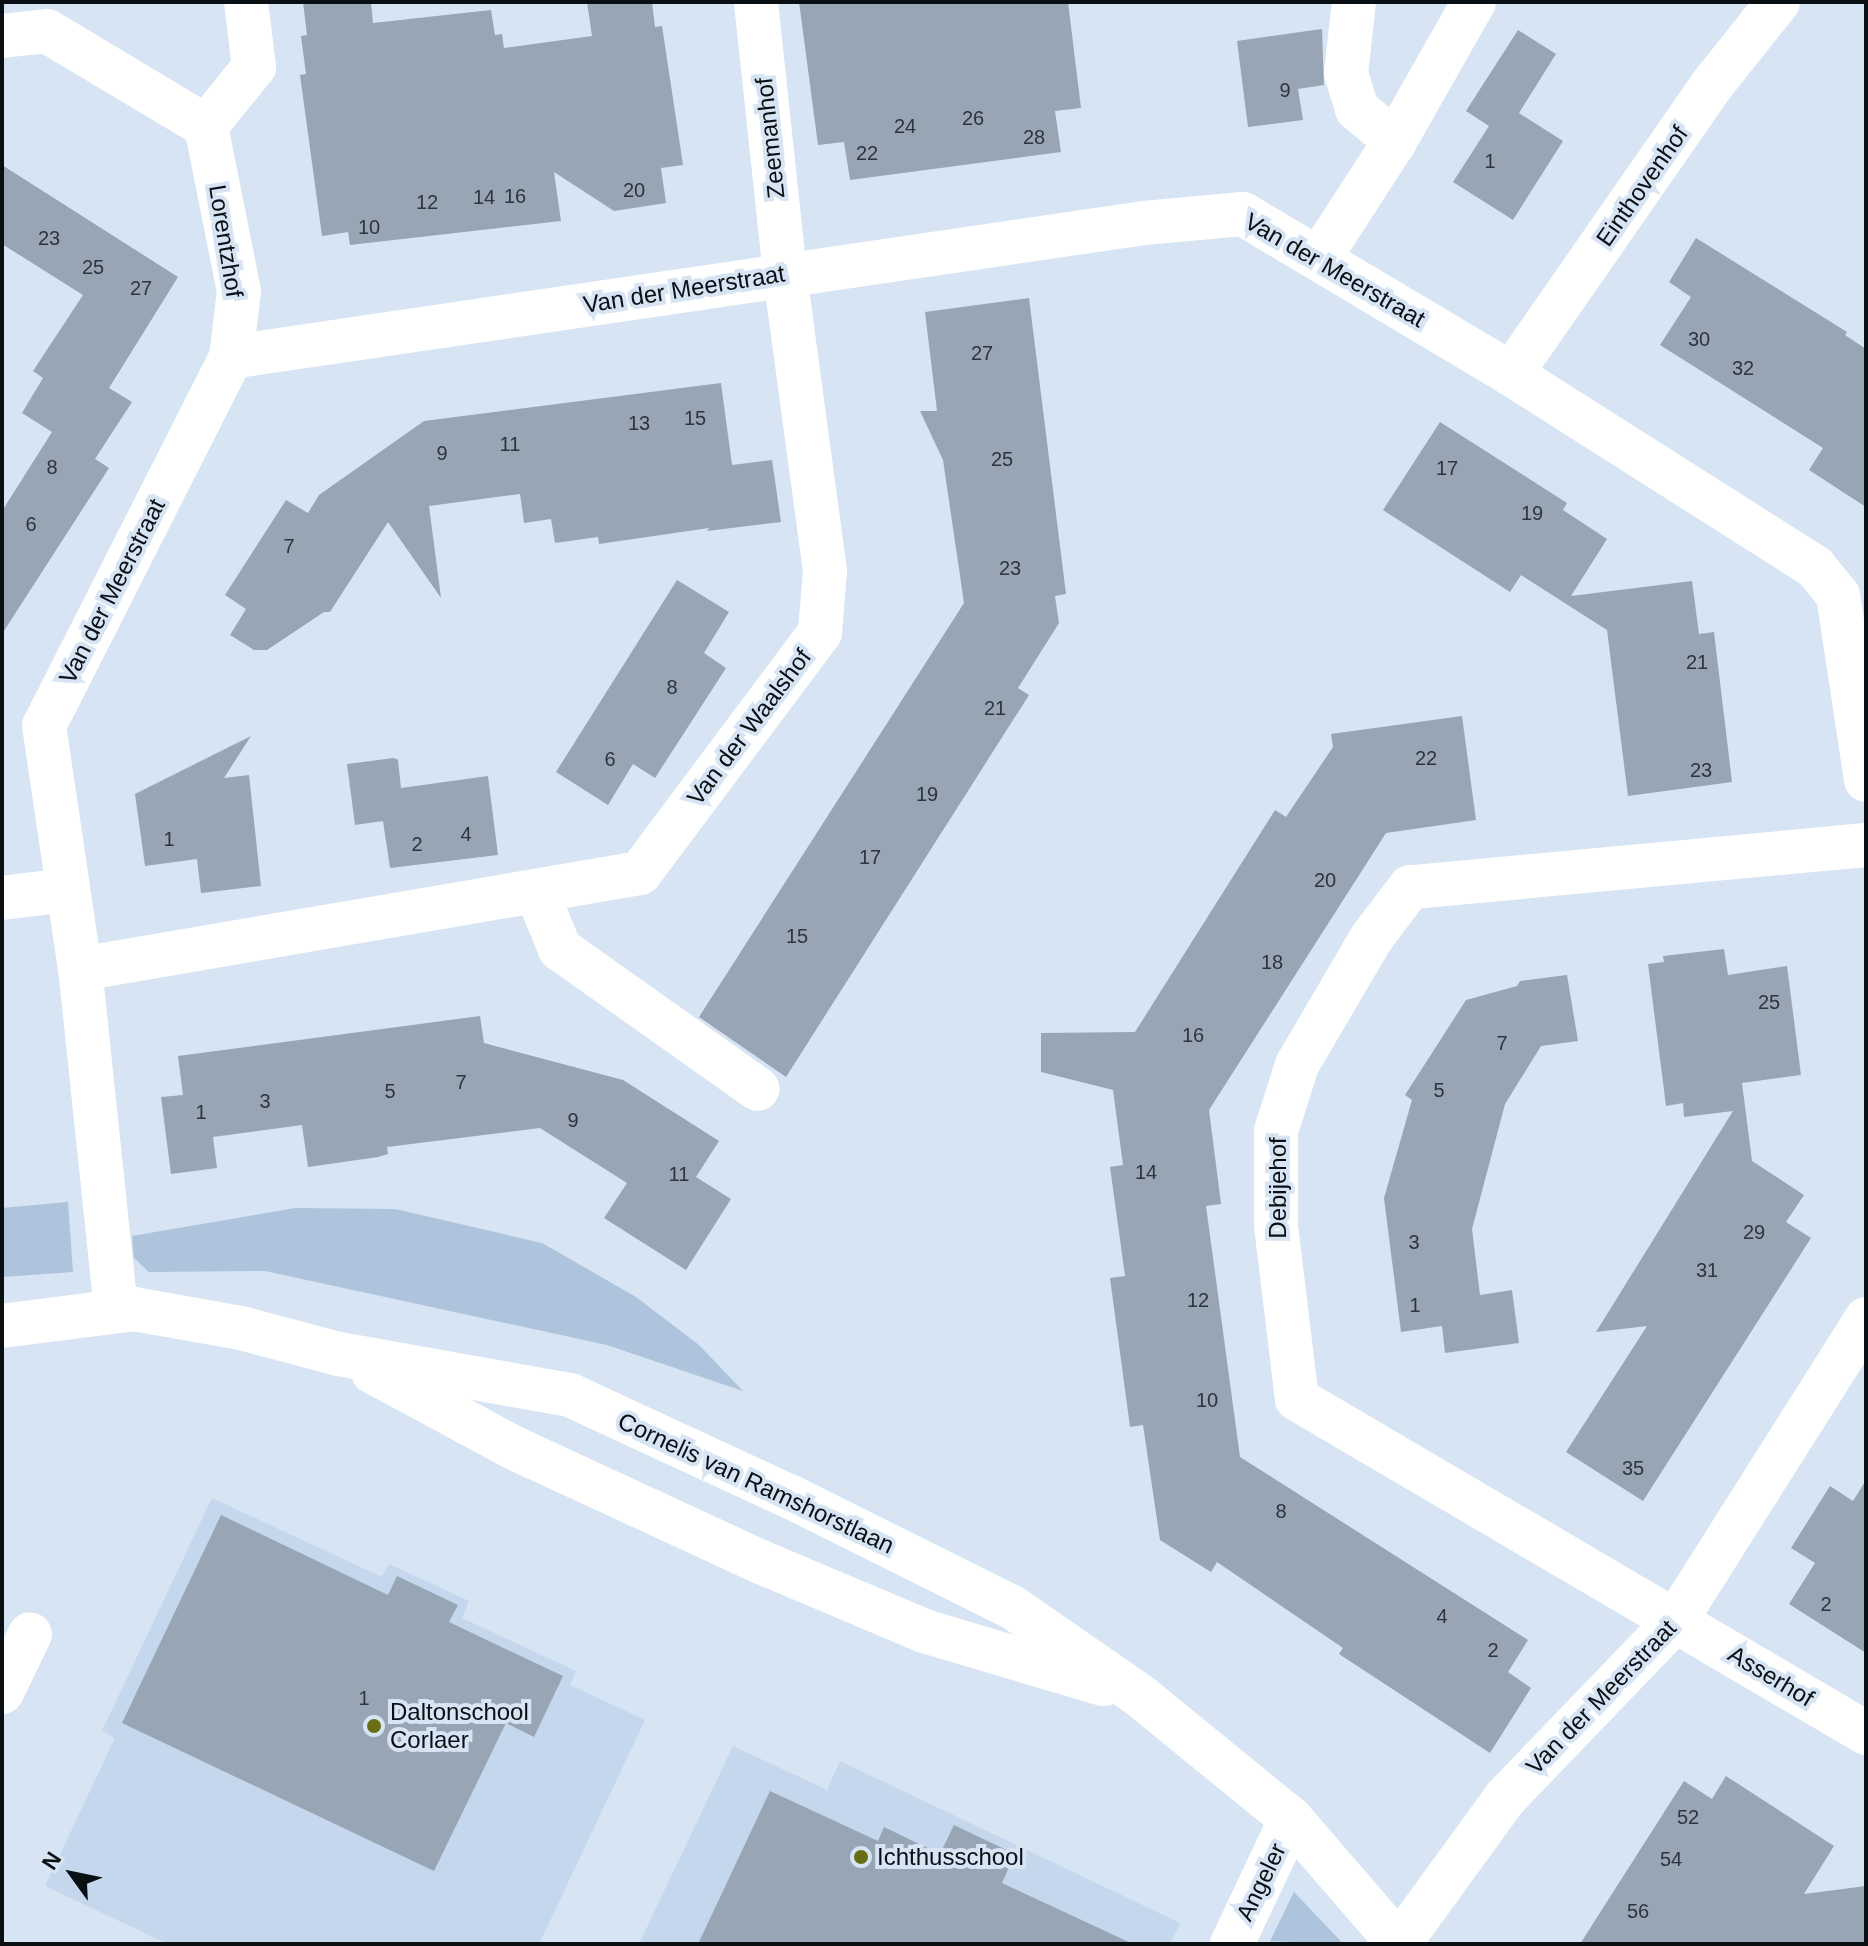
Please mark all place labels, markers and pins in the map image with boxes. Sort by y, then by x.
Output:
place label: Daltonschool Corlaer [390,1698,529,1754]
marker: Daltonschool Corlaer [365,1717,383,1735]
place label: Ichthusschool [877,1843,1024,1871]
marker: Ichthusschool [852,1848,870,1866]

